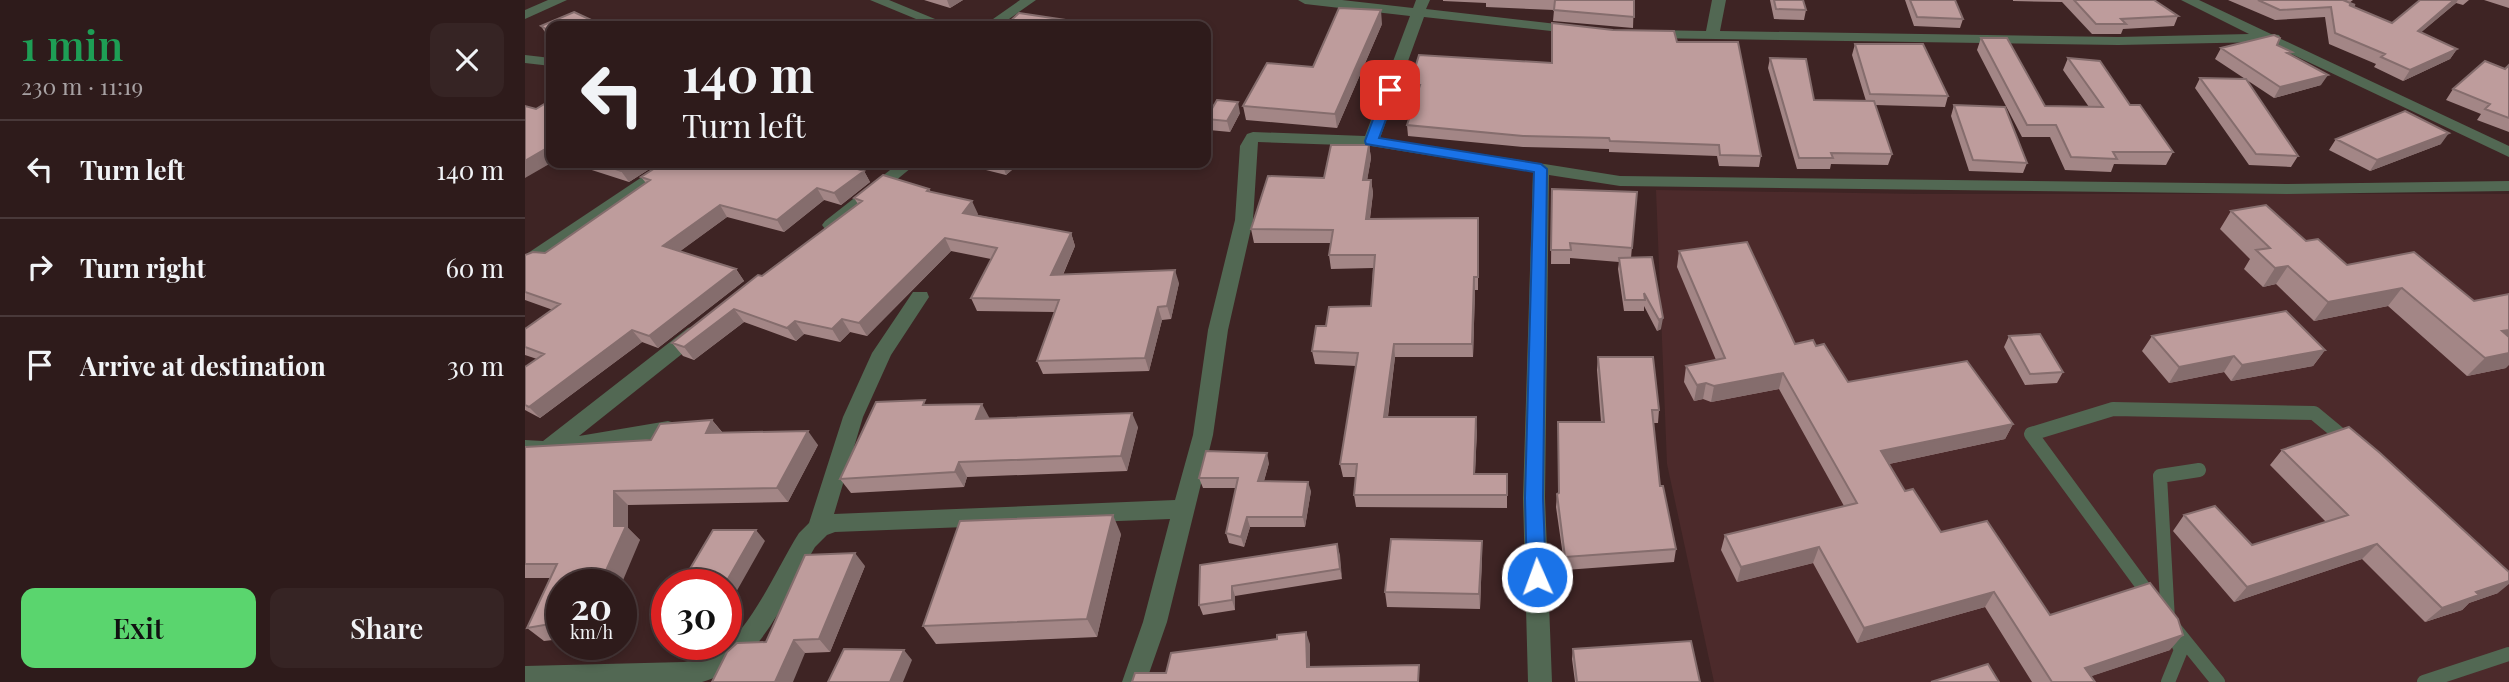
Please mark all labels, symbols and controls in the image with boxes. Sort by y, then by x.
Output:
text: 1 min [21,16,123,72]
button: close [430,23,504,97]
text: 140 m [682,40,814,105]
icon: left [567,49,658,140]
pin [1360,60,1420,120]
text: 230 m · 11:19 [21,70,143,101]
icon: arrive [1371,71,1409,109]
text: Turn left [682,103,806,146]
icon: left [21,150,59,188]
text: Turn left [80,152,185,187]
text: 140 m [436,152,504,187]
icon: right [21,248,59,286]
text: Turn right [80,250,206,285]
text: 60 m [445,250,504,285]
icon: arrive [21,346,59,384]
text: Arrive at destination [80,348,326,383]
text: 30 m [447,348,504,383]
position arrow [1500,540,1574,614]
speed limit sign: 30 [651,569,742,660]
text: 20 [571,582,612,629]
button: Exit [21,588,256,668]
button: Share [270,588,504,668]
text: km/h [570,620,613,644]

